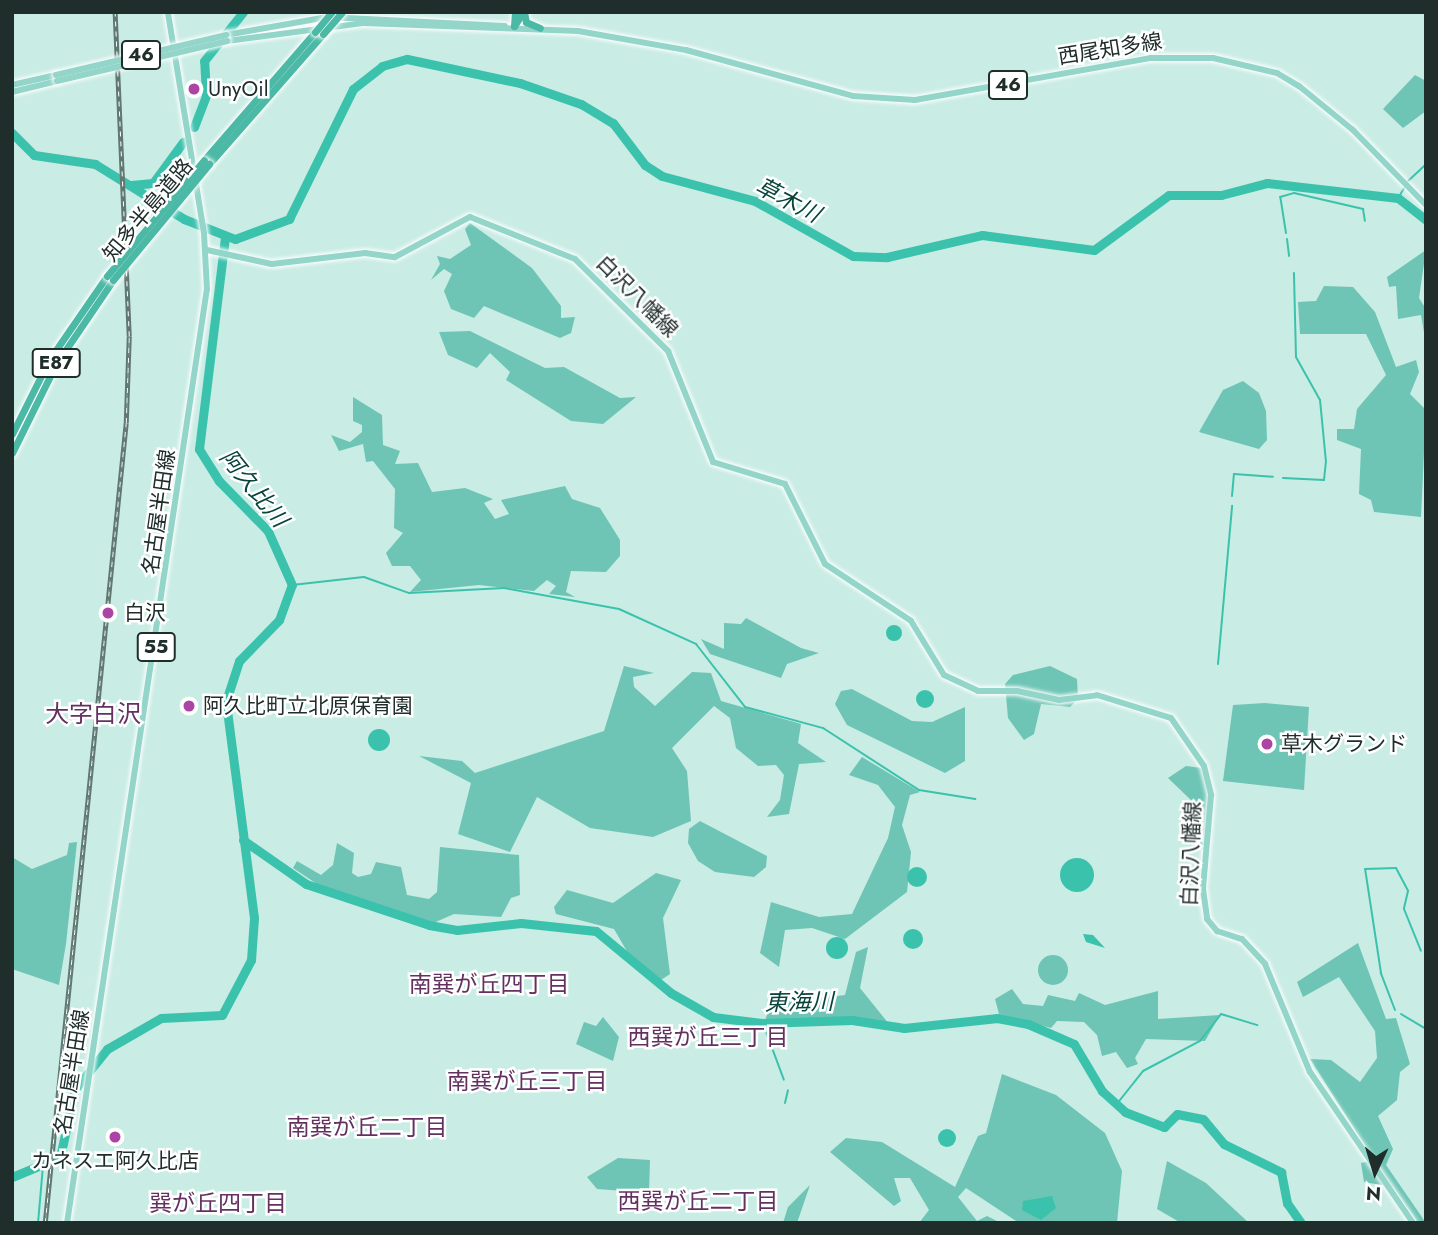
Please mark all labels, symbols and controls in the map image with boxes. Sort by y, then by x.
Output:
street label: 西尾知多線 [1056,28,1164,70]
road number: 46 [120,40,162,70]
road number: 46 [987,69,1029,100]
place label: UnyOil [208,76,269,102]
marker: UnyOil [186,81,202,97]
street label: 知多半島道路 [98,154,198,266]
water label: 草木川 [751,172,825,228]
street label: 白沢八幡線 [591,250,683,342]
road number: E87 [32,348,80,378]
water label: 阿久比川 [214,444,294,532]
street label: 名古屋半田線 [138,448,180,576]
place label: 白沢 [124,600,166,626]
marker: 白沢 [98,603,118,623]
road number: 55 [135,632,177,662]
place label: 阿久比町立北原保育園 [203,693,413,719]
marker: 阿久比町立北原保育園 [181,698,197,714]
district label: 大字白沢 [45,700,141,728]
place label: 草木グランド [1281,731,1407,757]
marker: 草木グランド [1259,736,1275,752]
street label: 白沢八幡線 [1177,801,1205,907]
district label: 南巽が丘四丁目 [409,970,569,998]
water label: 東海川 [764,988,834,1016]
street label: 名古屋半田線 [50,1008,94,1136]
district label: 西巽が丘三丁目 [628,1023,788,1051]
district label: 南巽が丘三丁目 [447,1067,607,1095]
district label: 南巽が丘二丁目 [287,1113,447,1141]
marker: カネスエ阿久比店 [107,1129,123,1145]
north arrow [1340,1137,1410,1207]
place label: カネスエ阿久比店 [31,1148,199,1174]
text: N [1365,1179,1382,1207]
district label: 西巽が丘二丁目 [618,1187,778,1215]
district label: 巽が丘四丁目 [149,1189,287,1217]

